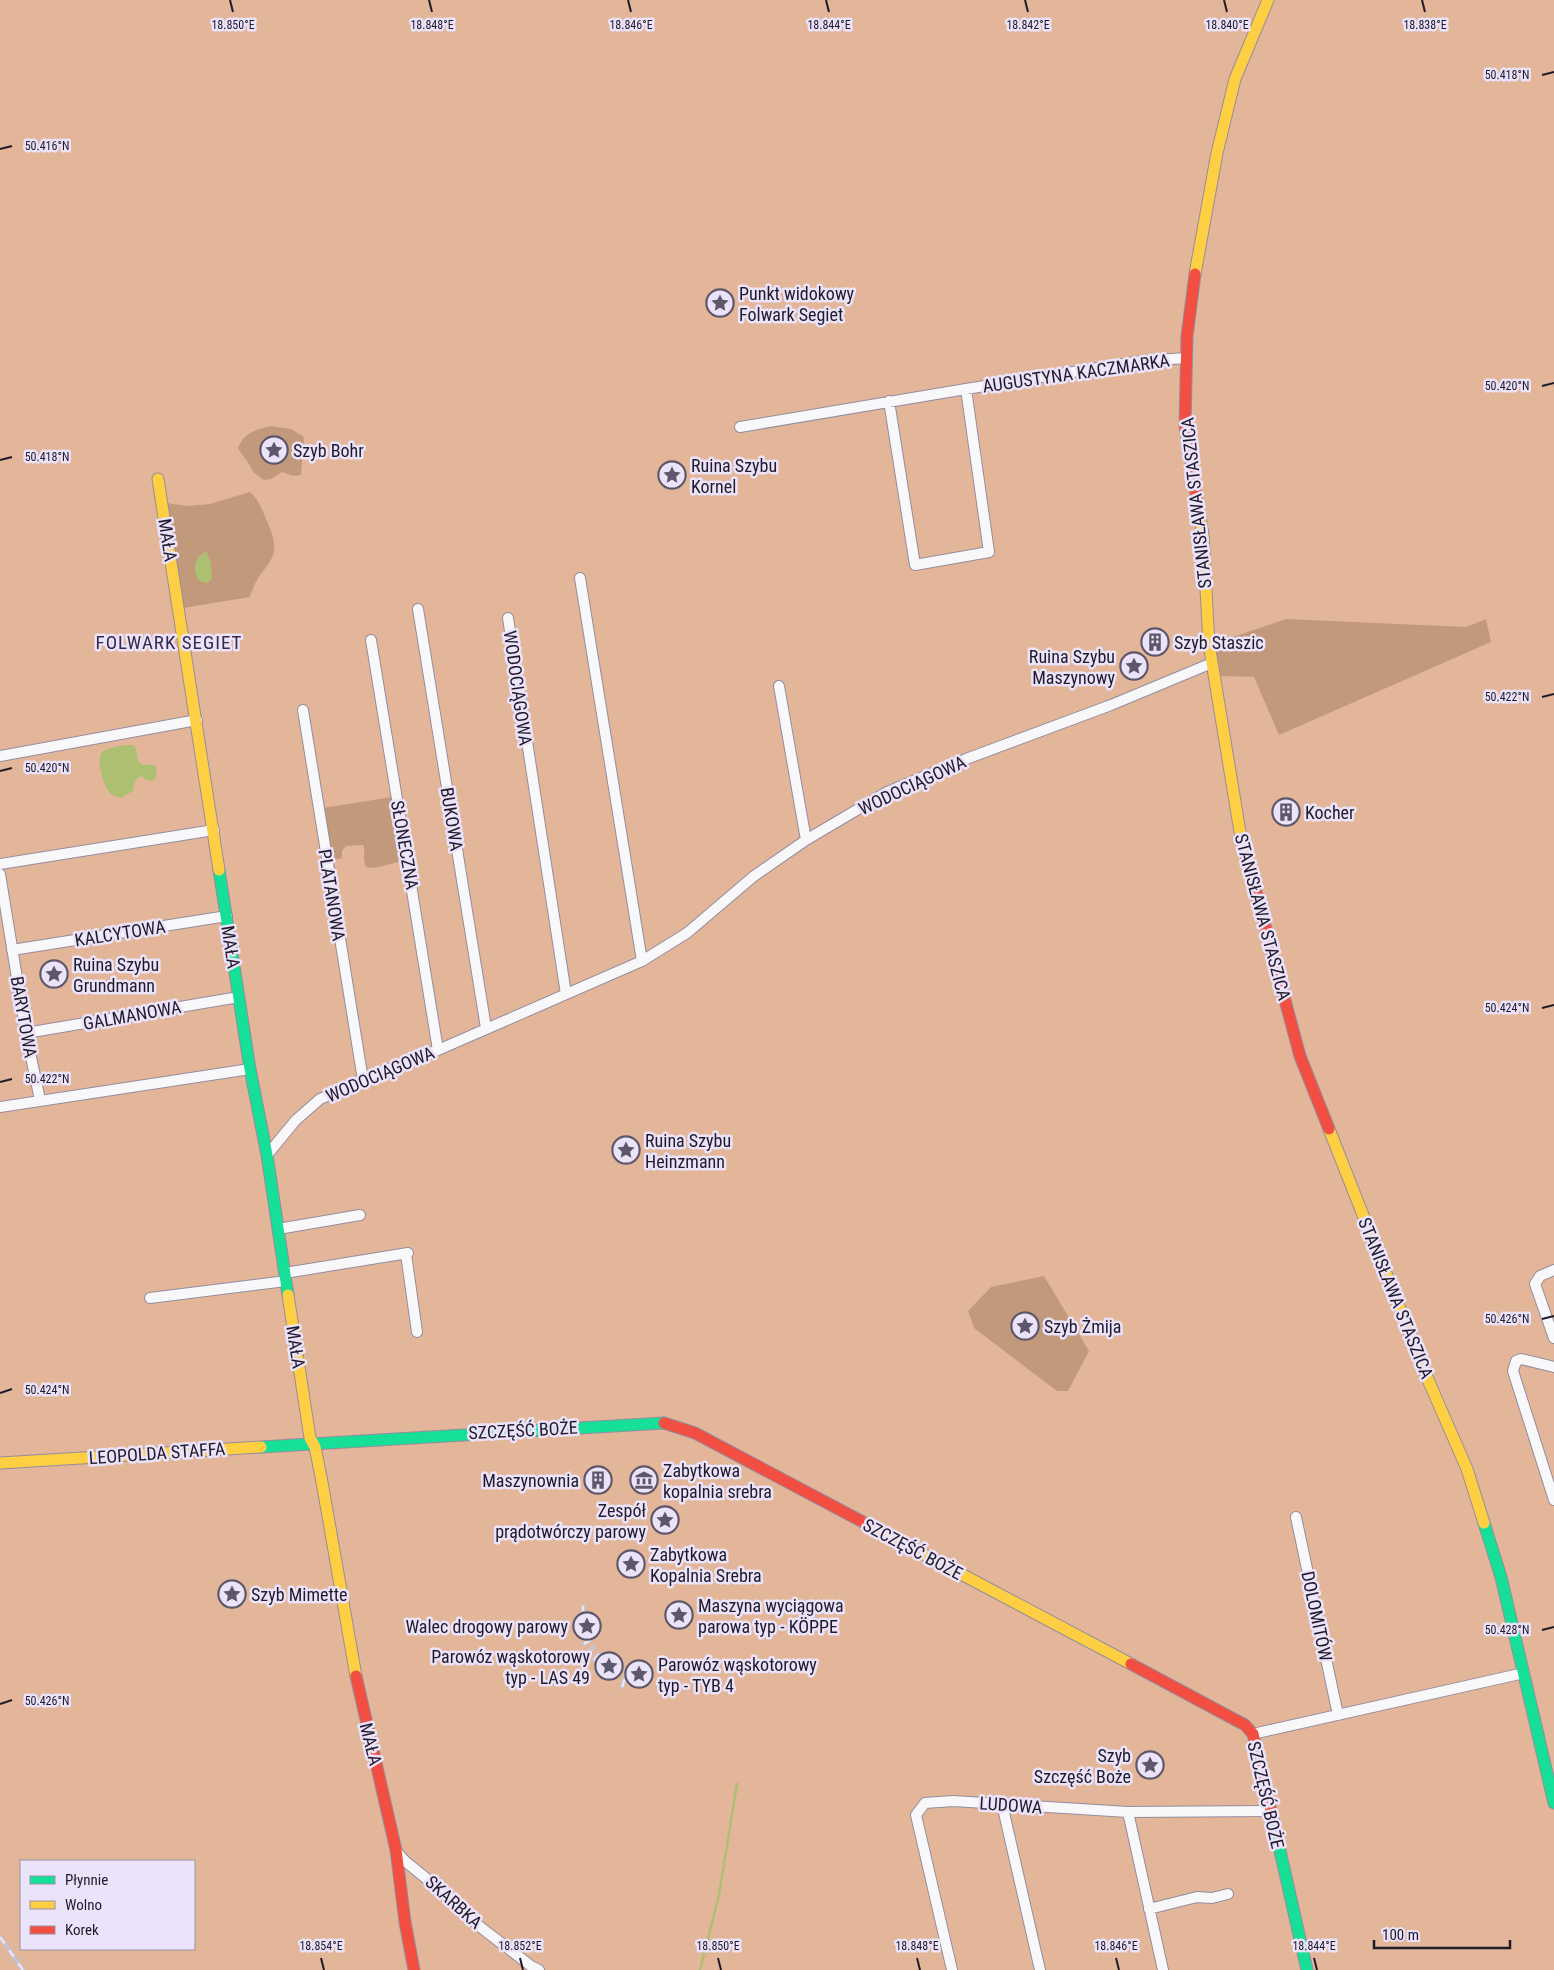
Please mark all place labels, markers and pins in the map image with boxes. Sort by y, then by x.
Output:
place label: Punkt widokowy Folwark Segiet [739,283,855,325]
place icon: Punkt widokowy Folwark Segiet [705,288,735,318]
place icon: Szyb Bohr [259,435,289,465]
place label: Szyb Bohr [293,440,364,461]
place label: Ruina Szybu Kornel [691,455,777,497]
place icon: Ruina Szybu Kornel [657,460,687,490]
building icon: Szyb Staszic [1140,627,1170,657]
place label: Szyb Staszic [1174,632,1264,653]
place label: Ruina Szybu Maszynowy [1029,646,1115,688]
place icon: Ruina Szybu Maszynowy [1119,651,1149,681]
building icon: Kocher [1271,797,1301,827]
place label: Kocher [1305,802,1355,823]
place label: Ruina Szybu Grundmann [73,954,159,996]
place icon: Ruina Szybu Grundmann [39,959,69,989]
place label: Ruina Szybu Heinzmann [645,1130,731,1172]
place icon: Ruina Szybu Heinzmann [611,1135,641,1165]
place icon: Szyb Żmija [1010,1311,1040,1341]
place label: Szyb Żmija [1044,1316,1122,1337]
place label: Zabytkowa kopalnia srebra [663,1460,772,1502]
building icon: Maszynownia [583,1465,613,1495]
museum icon: Zabytkowa kopalnia srebra [629,1465,659,1495]
place label: Maszynownia [482,1470,579,1491]
place label: Zespół prądotwórczy parowy [495,1500,646,1542]
place icon: Zespół prądotwórczy parowy [650,1505,680,1535]
place label: Zabytkowa Kopalnia Srebra [650,1544,762,1586]
place icon: Zabytkowa Kopalnia Srebra [616,1549,646,1579]
place icon: Szyb Mimette [217,1579,247,1609]
place label: Szyb Mimette [251,1584,348,1605]
place label: Maszyna wyciągowa parowa typ - KÖPPE [698,1595,844,1637]
place icon: Maszyna wyciągowa parowa typ - KÖPPE [664,1600,694,1630]
place icon: Walec drogowy parowy [572,1611,602,1641]
place label: Walec drogowy parowy [405,1616,569,1637]
place label: Parowóz wąskotorowy typ - LAS 49 [431,1646,590,1688]
place icon: Parowóz wąskotorowy typ - LAS 49 [594,1651,624,1681]
place label: Parowóz wąskotorowy typ - TYB 4 [658,1654,817,1696]
place icon: Parowóz wąskotorowy typ - TYB 4 [624,1659,654,1689]
place label: Szyb Szczęść Boże [1034,1745,1131,1787]
place icon: Szyb Szczęść Boże [1135,1750,1165,1780]

